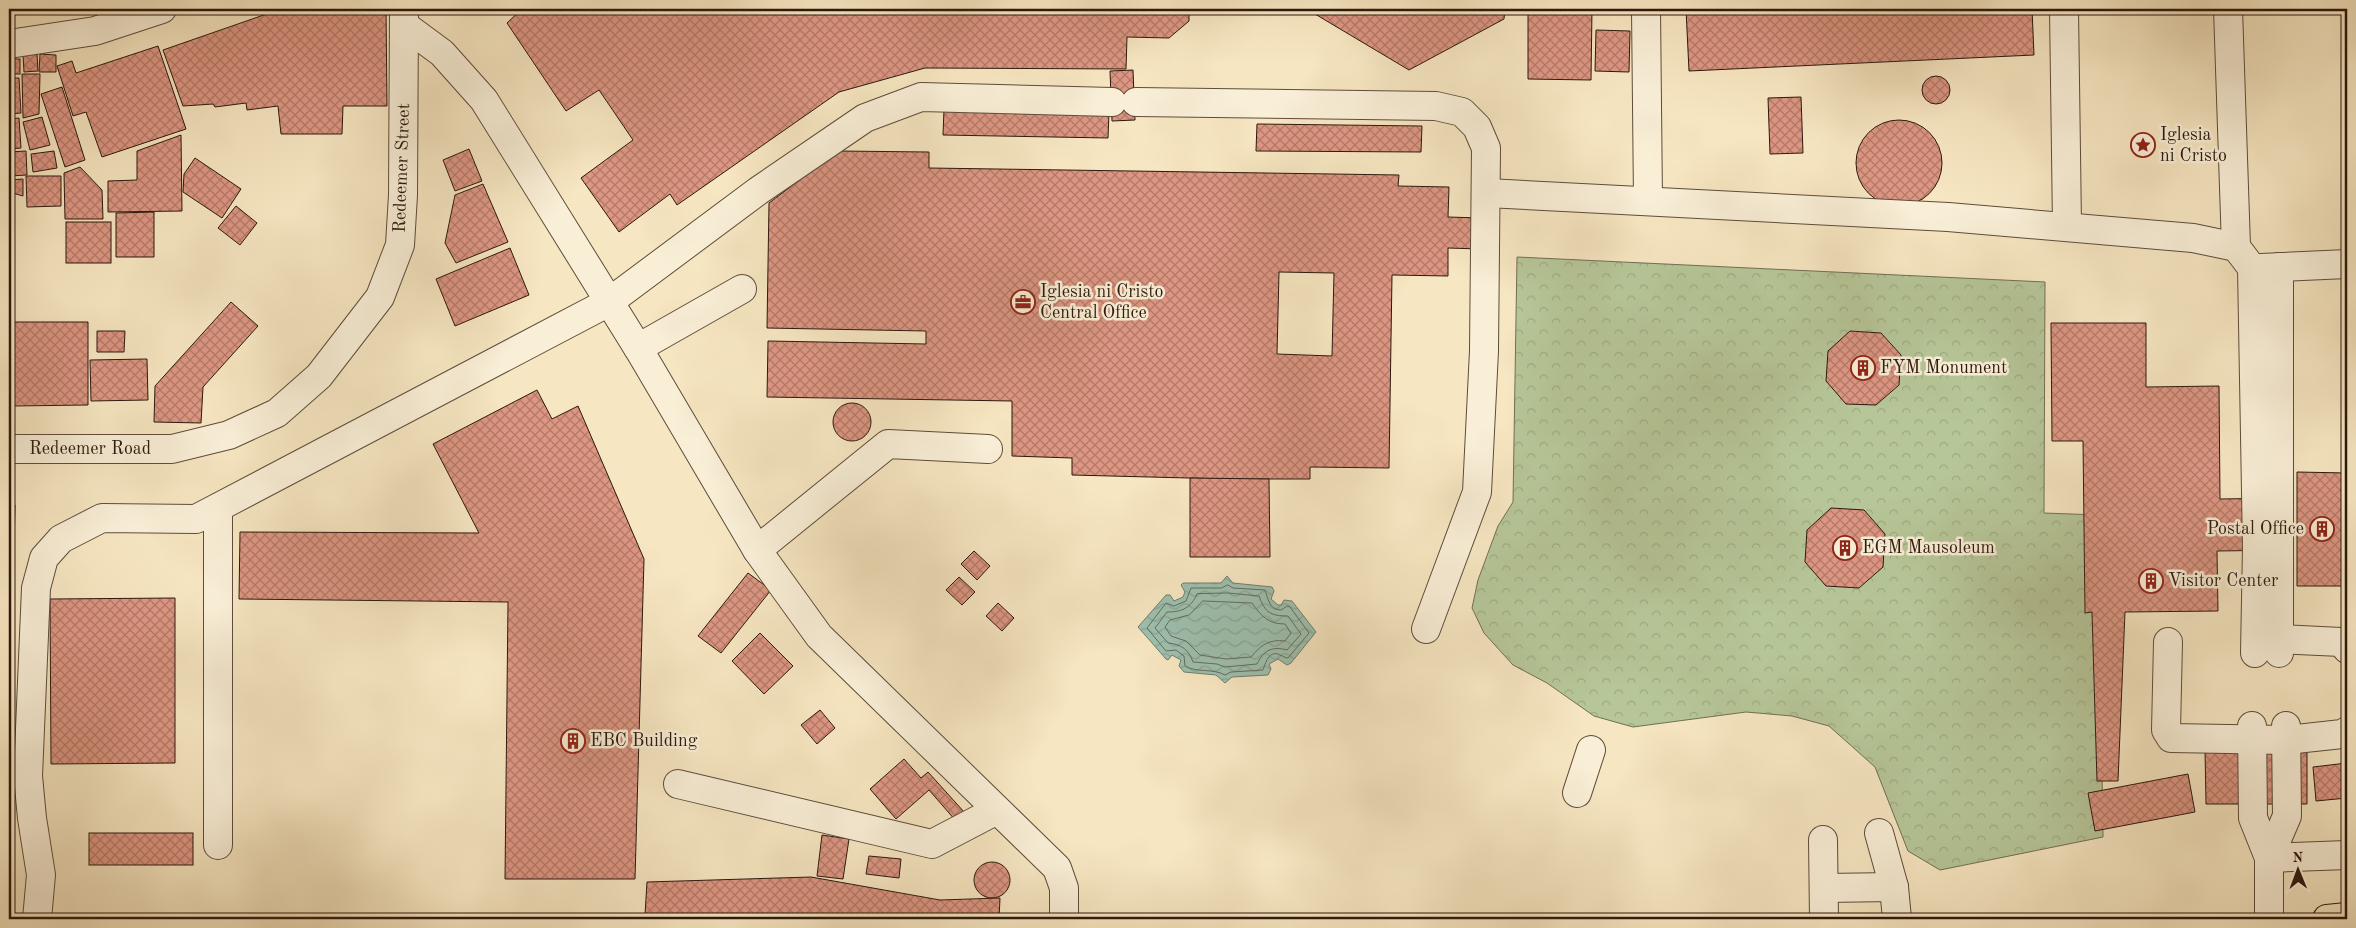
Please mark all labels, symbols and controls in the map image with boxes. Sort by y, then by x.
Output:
street label: Redeemer Street [391,103,413,233]
place label: Iglesia ni Cristo [2160,126,2227,165]
place icon: Iglesia ni Cristo [2130,132,2156,158]
place label: Iglesia ni Cristo Central Office [1040,283,1164,322]
office icon: Iglesia ni Cristo Central Office [1010,289,1036,315]
building icon: FYM Monument [1850,355,1876,381]
place label: FYM Monument [1880,359,2007,377]
street label: Redeemer Road [29,440,151,458]
building icon: Postal Office [2309,516,2335,542]
place label: Postal Office [2207,520,2304,538]
building icon: EGM Mausoleum [1832,535,1858,561]
place label: EGM Mausoleum [1862,539,1995,557]
building icon: Visitor Center [2138,568,2164,594]
place label: Visitor Center [2168,572,2279,590]
building icon: EBC Building [560,728,586,754]
place label: EBC Building [590,732,698,750]
north arrow [2274,846,2324,896]
text: N [2292,851,2304,865]

